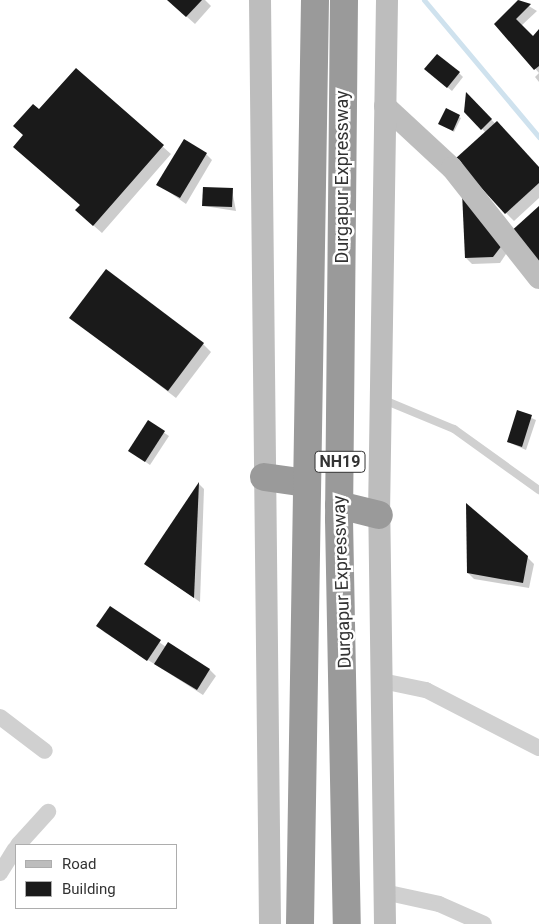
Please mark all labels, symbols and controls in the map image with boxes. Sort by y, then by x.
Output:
street label: Durgapur Expressway [331,90,353,264]
road number: NH19 [314,448,366,476]
street label: Durgapur Expressway [328,495,356,669]
legend [15,844,178,909]
text: Road [62,855,96,873]
text: Building [62,880,116,898]

